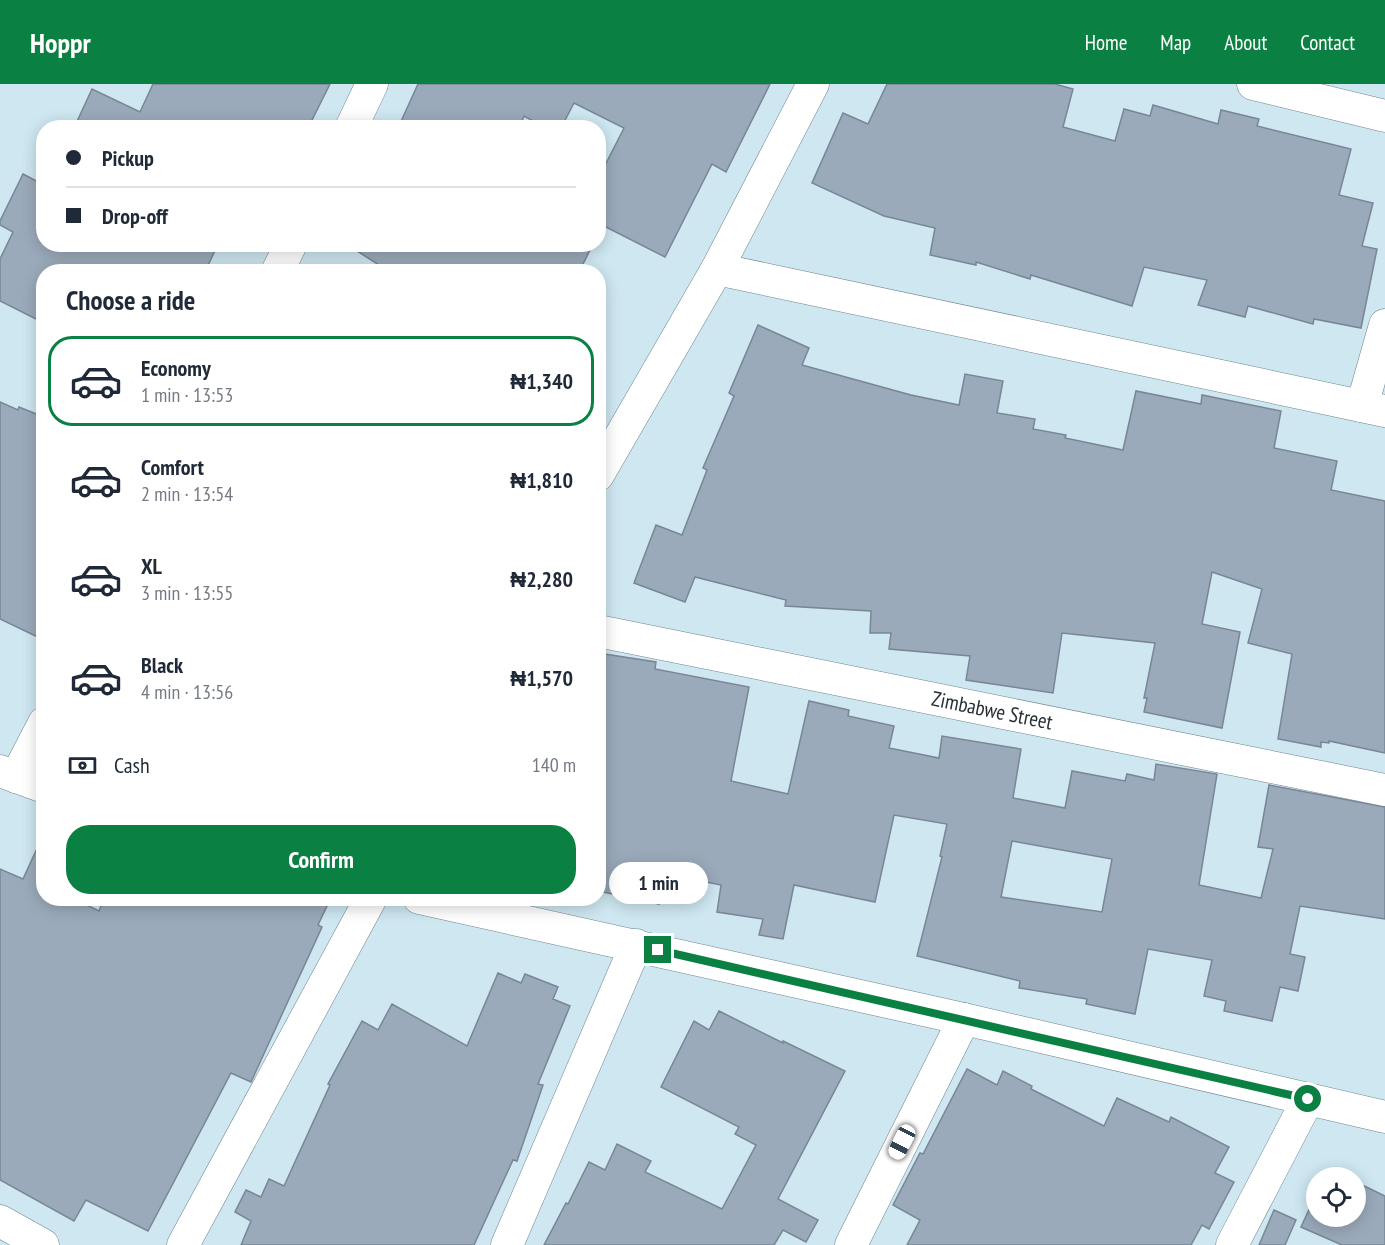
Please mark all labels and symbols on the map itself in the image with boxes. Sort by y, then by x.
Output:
street label: Zimbabwe Street [929,685,1055,736]
callout: 1 min [608,863,708,905]
route end [644,936,671,963]
route start [1294,1085,1321,1112]
car [886,1122,918,1162]

